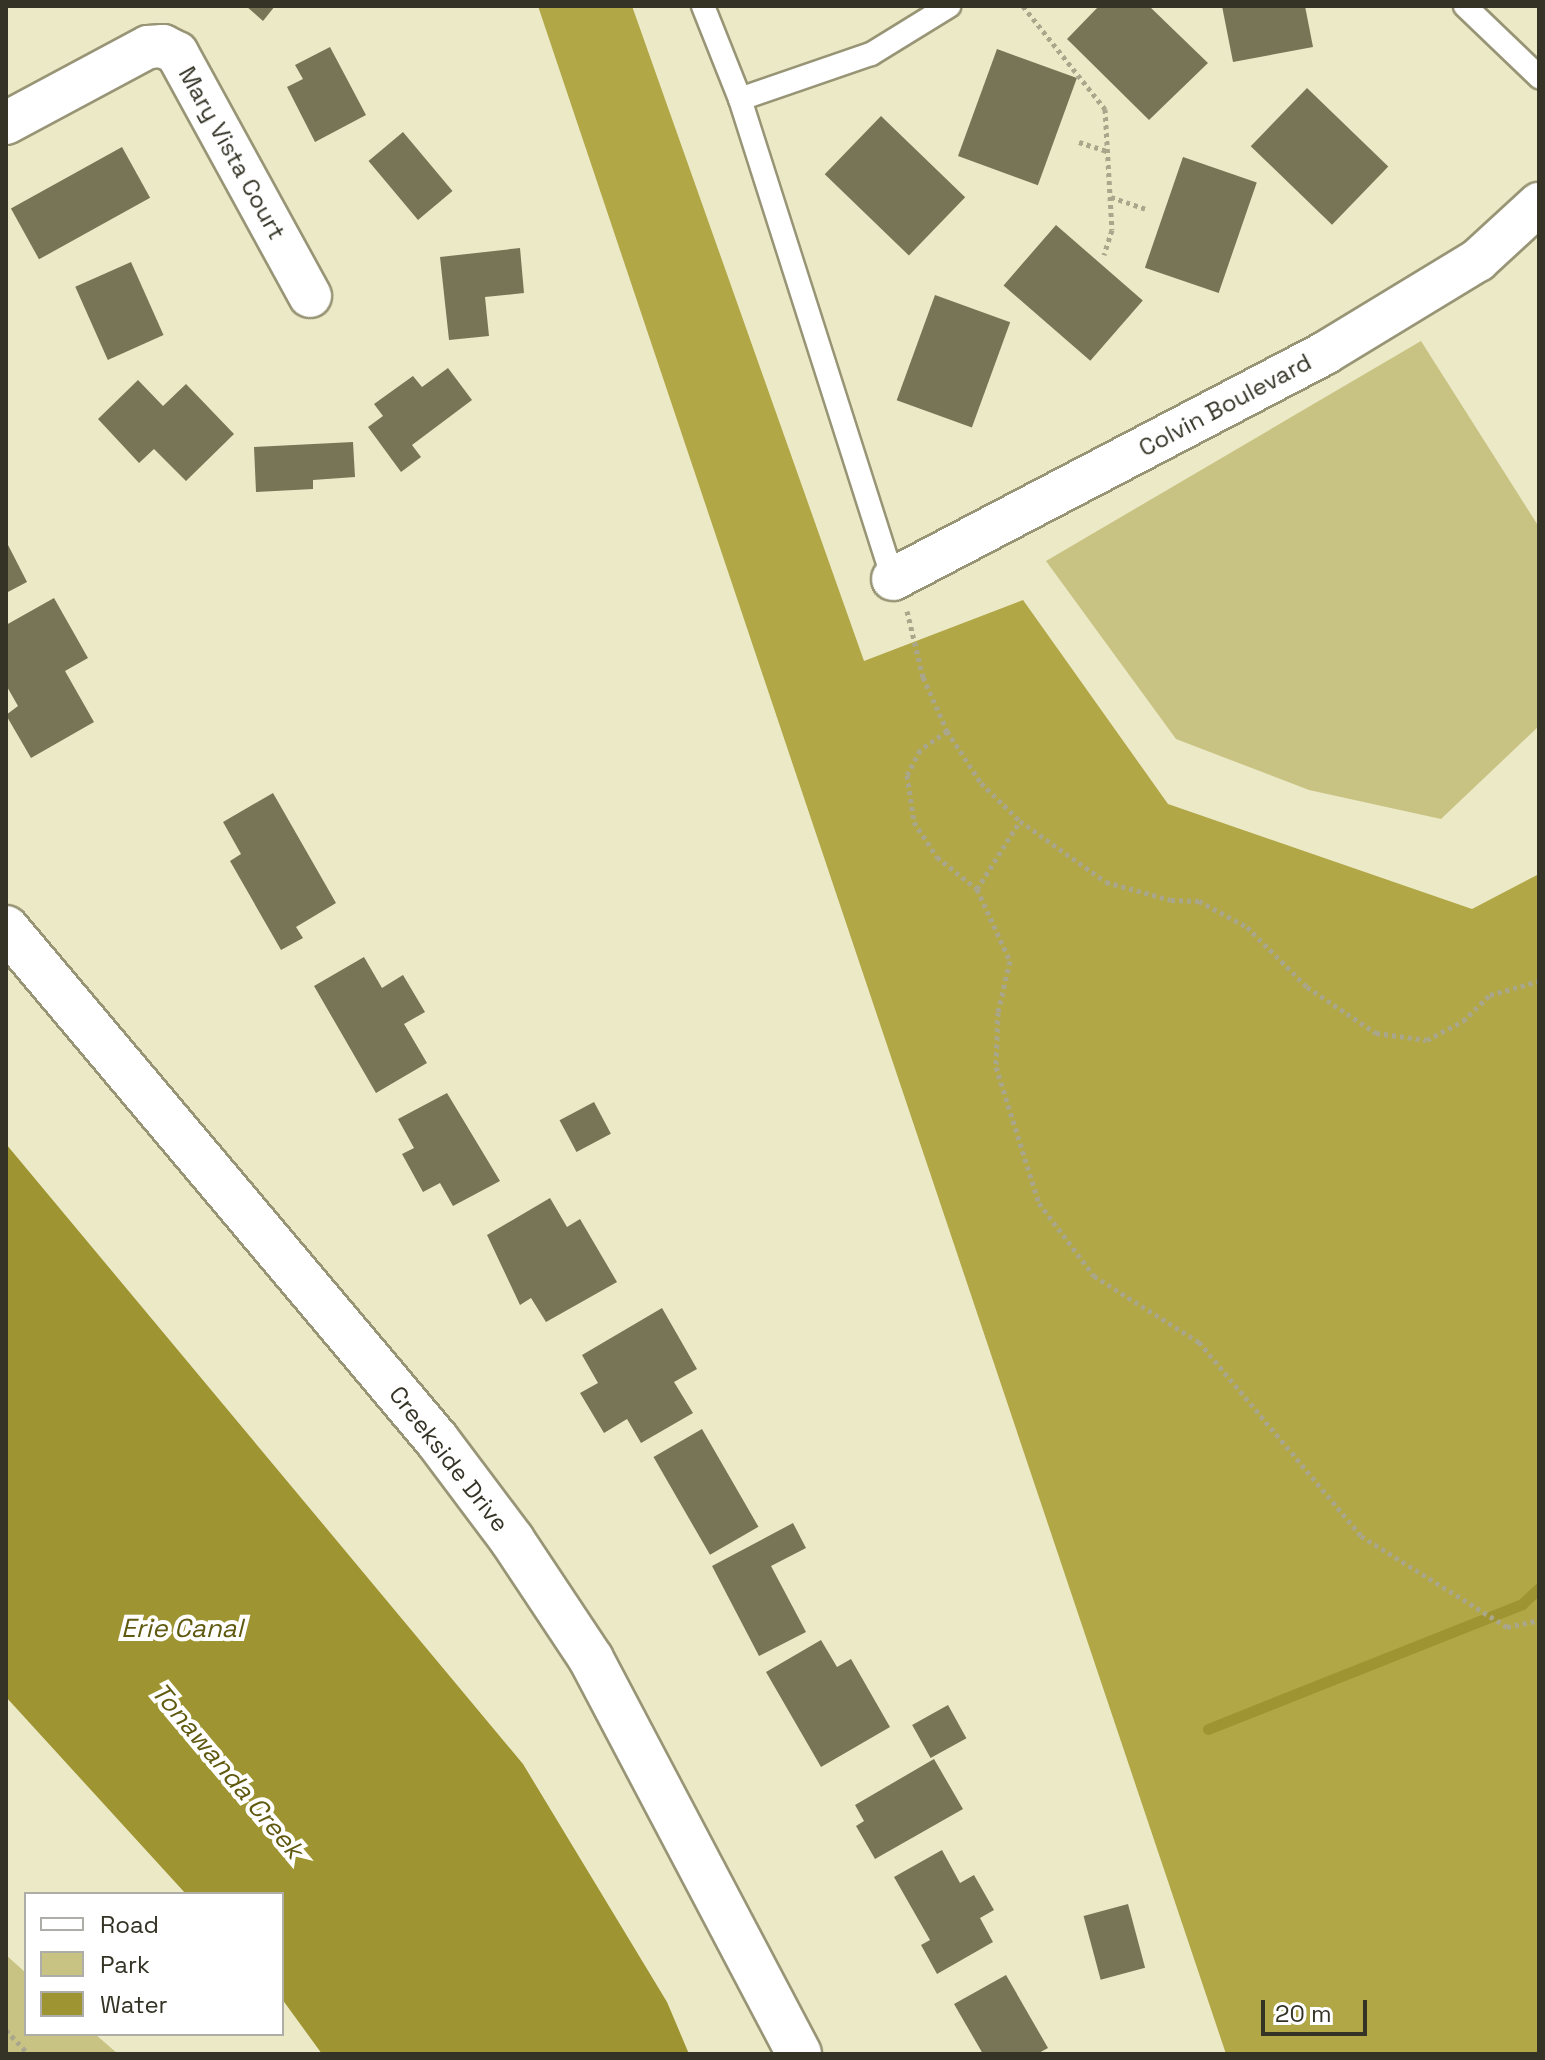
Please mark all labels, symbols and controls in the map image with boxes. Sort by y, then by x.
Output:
street label: Mary Vista Court [172,61,292,245]
street label: Colvin Boulevard [1134,347,1316,463]
street label: Creekside Drive [383,1380,515,1538]
water label: Erie Canal [121,1613,243,1645]
water label: Tonawanda Creek [144,1677,310,1865]
legend [24,1892,284,2036]
text: Road [100,1909,159,1940]
text: Park [100,1949,150,1980]
scale bar [1265,1984,1371,2034]
text: Water [100,1989,168,2020]
text: 20 m [1275,1998,1332,2029]

